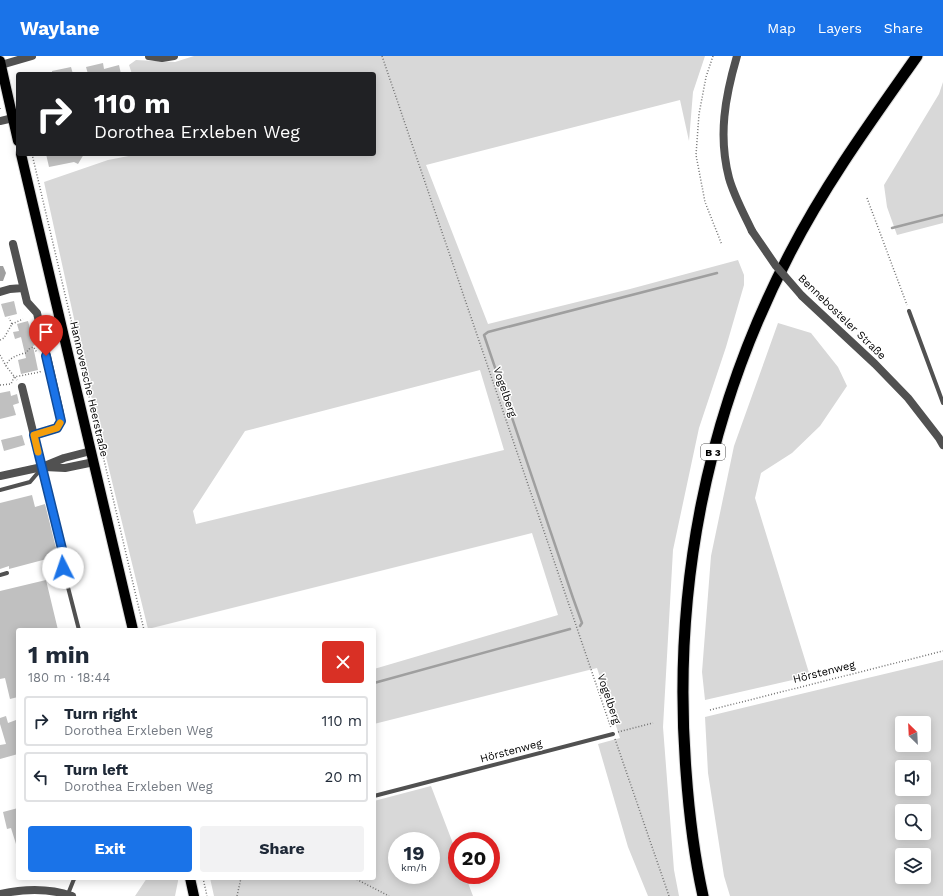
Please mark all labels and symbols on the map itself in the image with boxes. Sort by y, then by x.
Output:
street label: Bennebosteler Straße [795,272,889,362]
pin [29,315,63,356]
street label: Hannoversche Heerstraße [67,320,111,458]
street label: Vogelberg [490,365,520,419]
road number: B 3 [701,444,725,460]
position arrow [42,547,84,589]
street label: Hörstenweg [792,658,857,686]
street label: Vogelberg [594,672,624,726]
north arrow [895,716,931,752]
street label: Hörstenweg [479,736,544,766]
speed limit sign: 20 [448,832,500,884]

